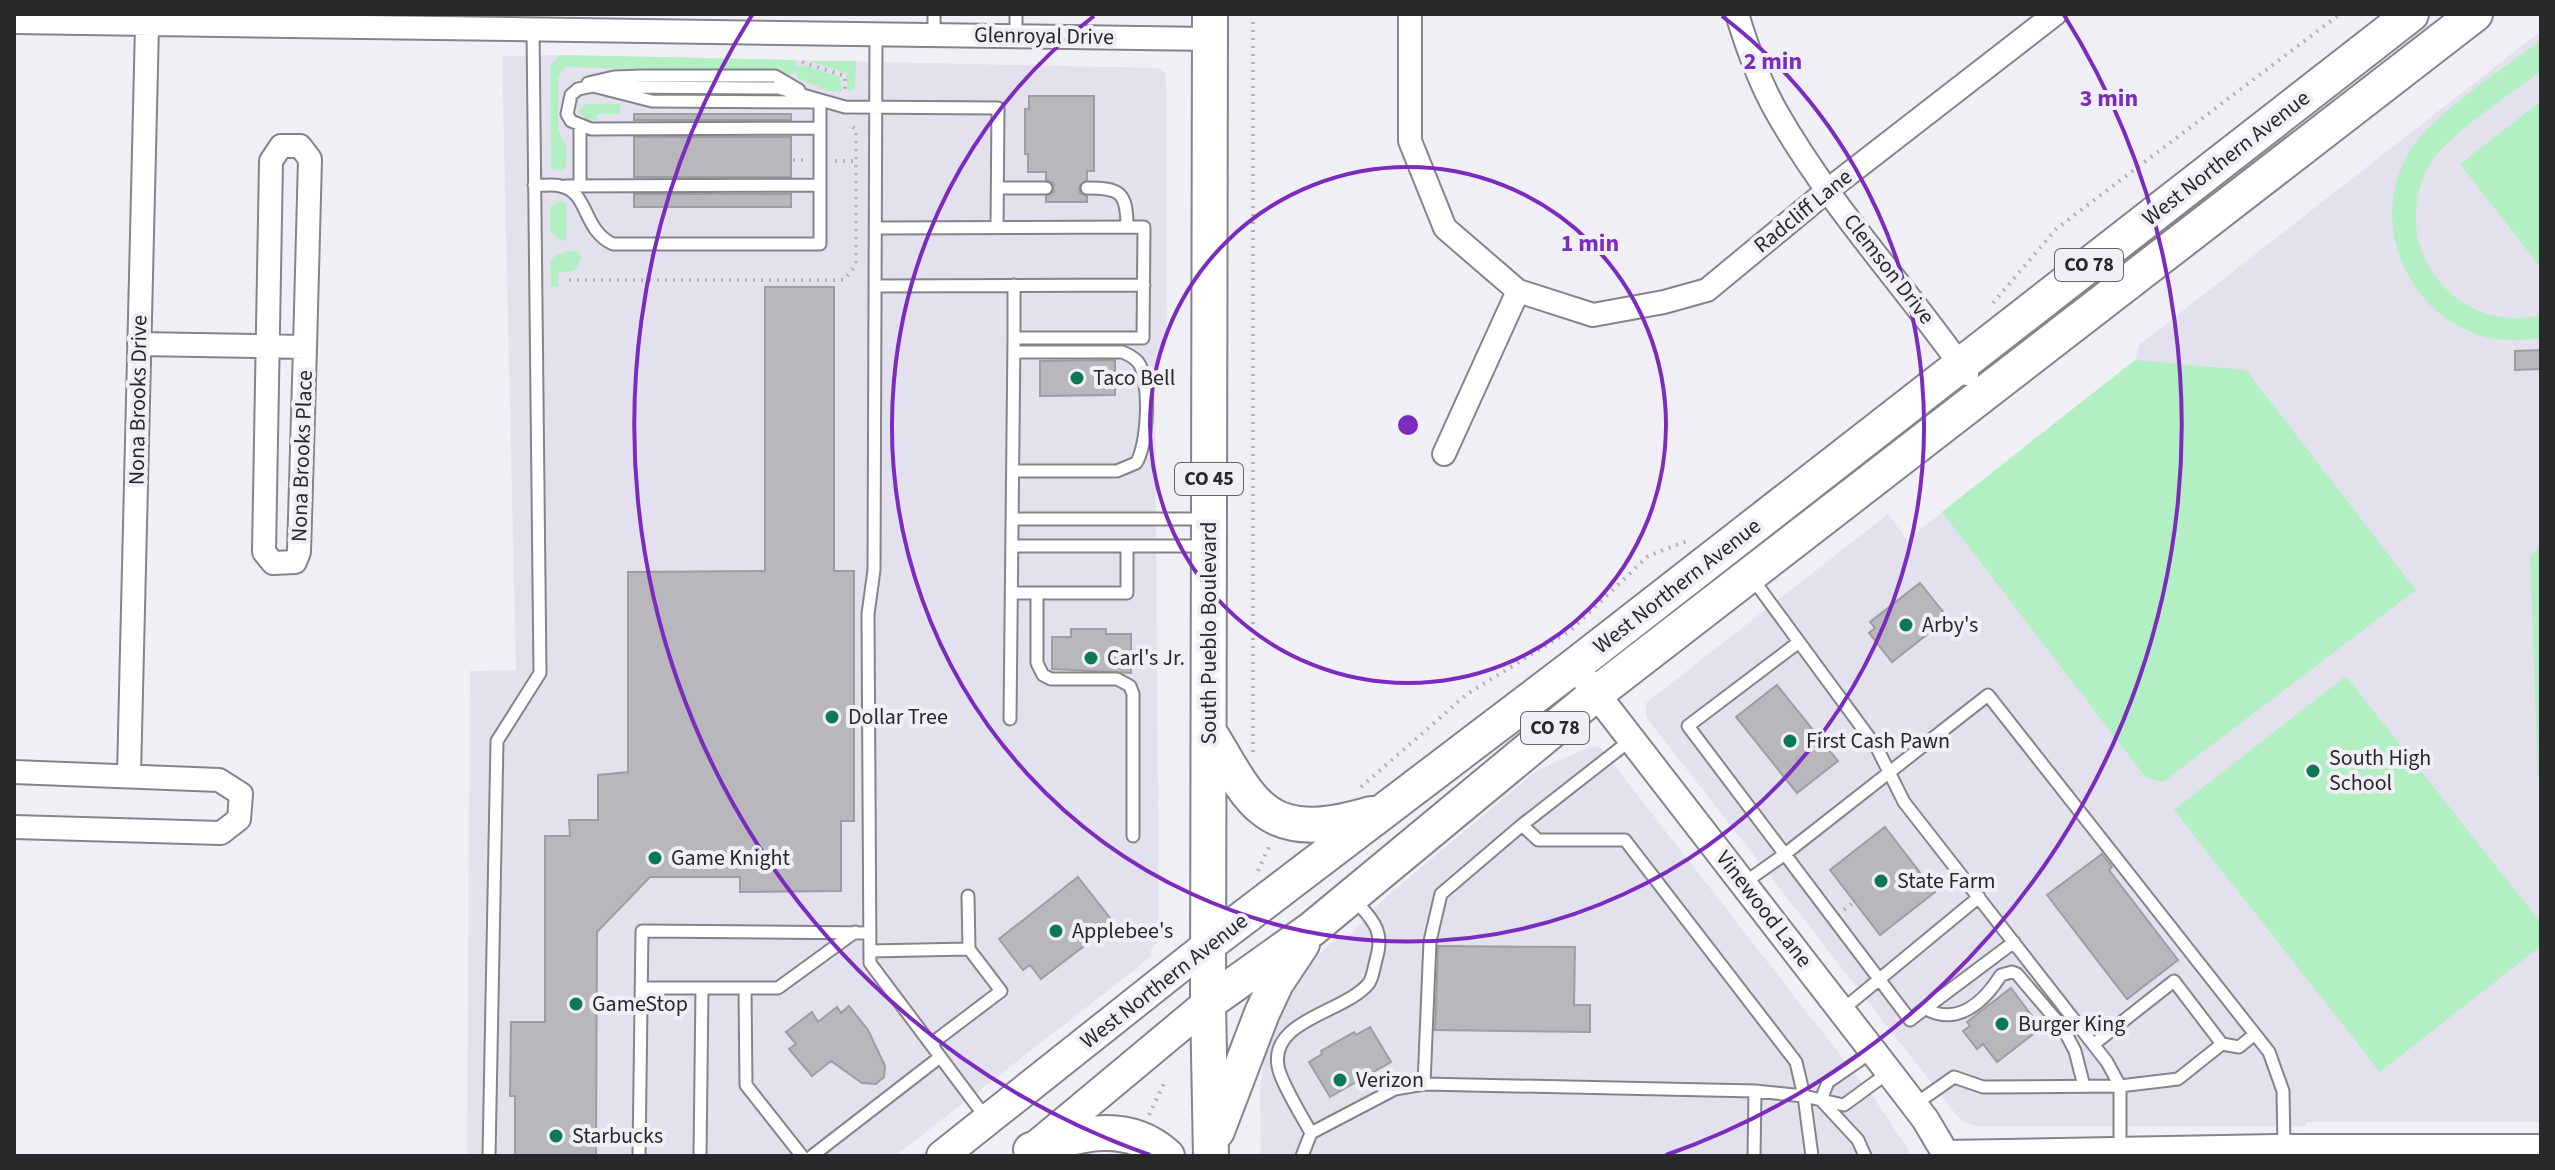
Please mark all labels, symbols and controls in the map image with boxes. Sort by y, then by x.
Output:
street label: Glenroyal Drive [974,19,1114,53]
text: 2 min [1744,44,1802,79]
text: 3 min [2080,81,2138,116]
street label: West Northern Avenue [2135,82,2317,234]
street label: Radcliff Lane [1747,161,1859,261]
street label: Clemson Drive [1836,207,1942,331]
text: 1 min [1561,226,1619,261]
road number: CO 78 [2055,249,2123,281]
street label: Nona Brooks Drive [121,315,155,485]
place label: Taco Bell [1093,362,1175,394]
street label: Nona Brooks Place [283,369,321,543]
marker: Taco Bell [1068,369,1086,387]
centre of rings [1394,411,1422,439]
road number: CO 45 [1175,463,1243,495]
street label: West Northern Avenue [1586,510,1768,662]
street label: South Pueblo Boulevard [1193,522,1225,744]
place label: Arby's [1922,609,1978,641]
marker: Arby's [1897,616,1915,634]
place label: Carl's Jr. [1107,642,1185,674]
marker: Carl's Jr. [1082,649,1100,667]
place label: Dollar Tree [848,701,948,733]
marker: Dollar Tree [823,708,841,726]
road number: CO 78 [1521,712,1589,744]
place label: First Cash Pawn [1806,725,1950,757]
marker: First Cash Pawn [1781,732,1799,750]
place label: South High School [2329,742,2431,799]
marker: South High School [2304,762,2322,780]
place label: Game Knight [671,842,790,874]
street label: Vinewood Lane [1708,844,1820,974]
marker: Game Knight [646,849,664,867]
place label: State Farm [1897,865,1996,897]
marker: State Farm [1872,872,1890,890]
street label: West Northern Avenue [1073,905,1255,1057]
place label: Applebee's [1072,915,1173,947]
marker: Applebee's [1047,922,1065,940]
place label: GameStop [592,988,688,1020]
marker: GameStop [567,995,585,1013]
place label: Burger King [2018,1008,2125,1040]
marker: Burger King [1993,1015,2011,1033]
place label: Verizon [1356,1064,1424,1096]
marker: Verizon [1331,1071,1349,1089]
place label: Starbucks [572,1120,663,1152]
marker: Starbucks [547,1127,565,1145]

